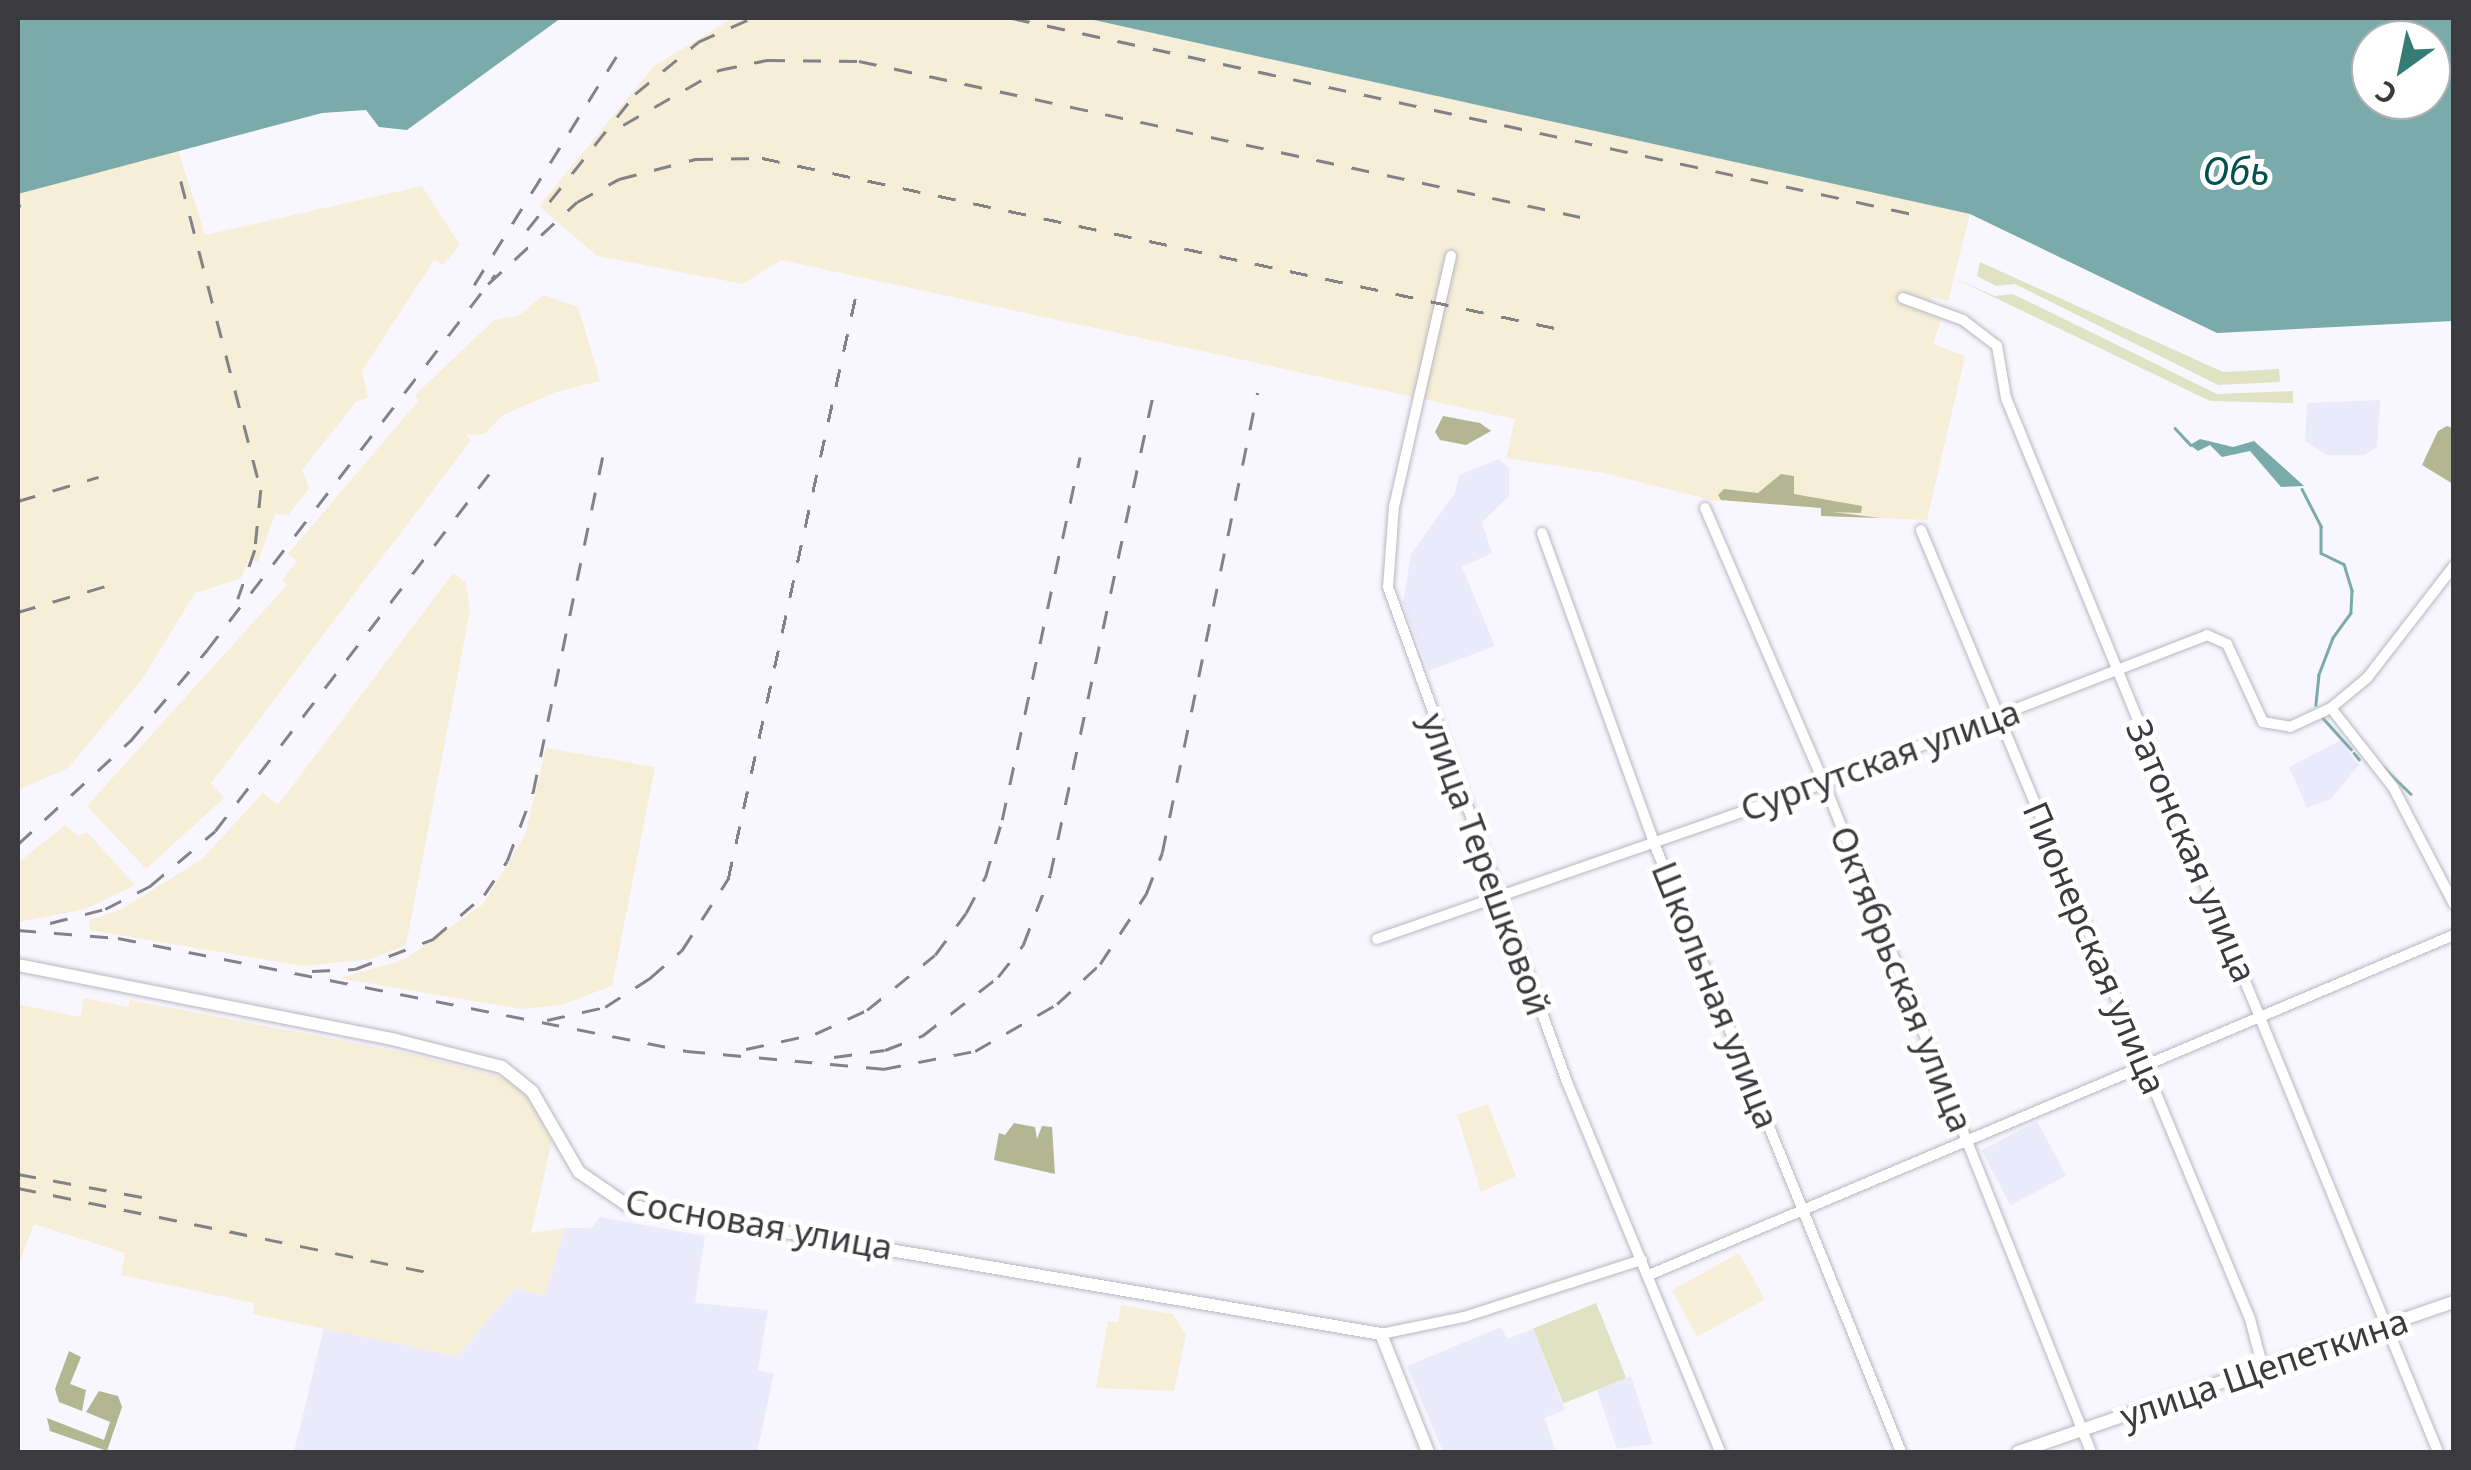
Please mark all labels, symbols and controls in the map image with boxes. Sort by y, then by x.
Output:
north arrow [2351,20,2451,120]
text: С [2368,73,2404,114]
water label: Обь [2203,148,2269,194]
street label: Сургутская улица [1735,690,2025,830]
street label: улица Терешковой [1412,707,1560,1021]
street label: Затонская улица [2118,714,2266,988]
street label: Пионерская улица [2014,796,2176,1100]
street label: Октябрьская улица [1821,820,1983,1138]
street label: Школьная улица [1643,855,1789,1135]
street label: Сосновая улица [622,1180,896,1268]
street label: улица Щепеткина [2115,1299,2413,1437]

